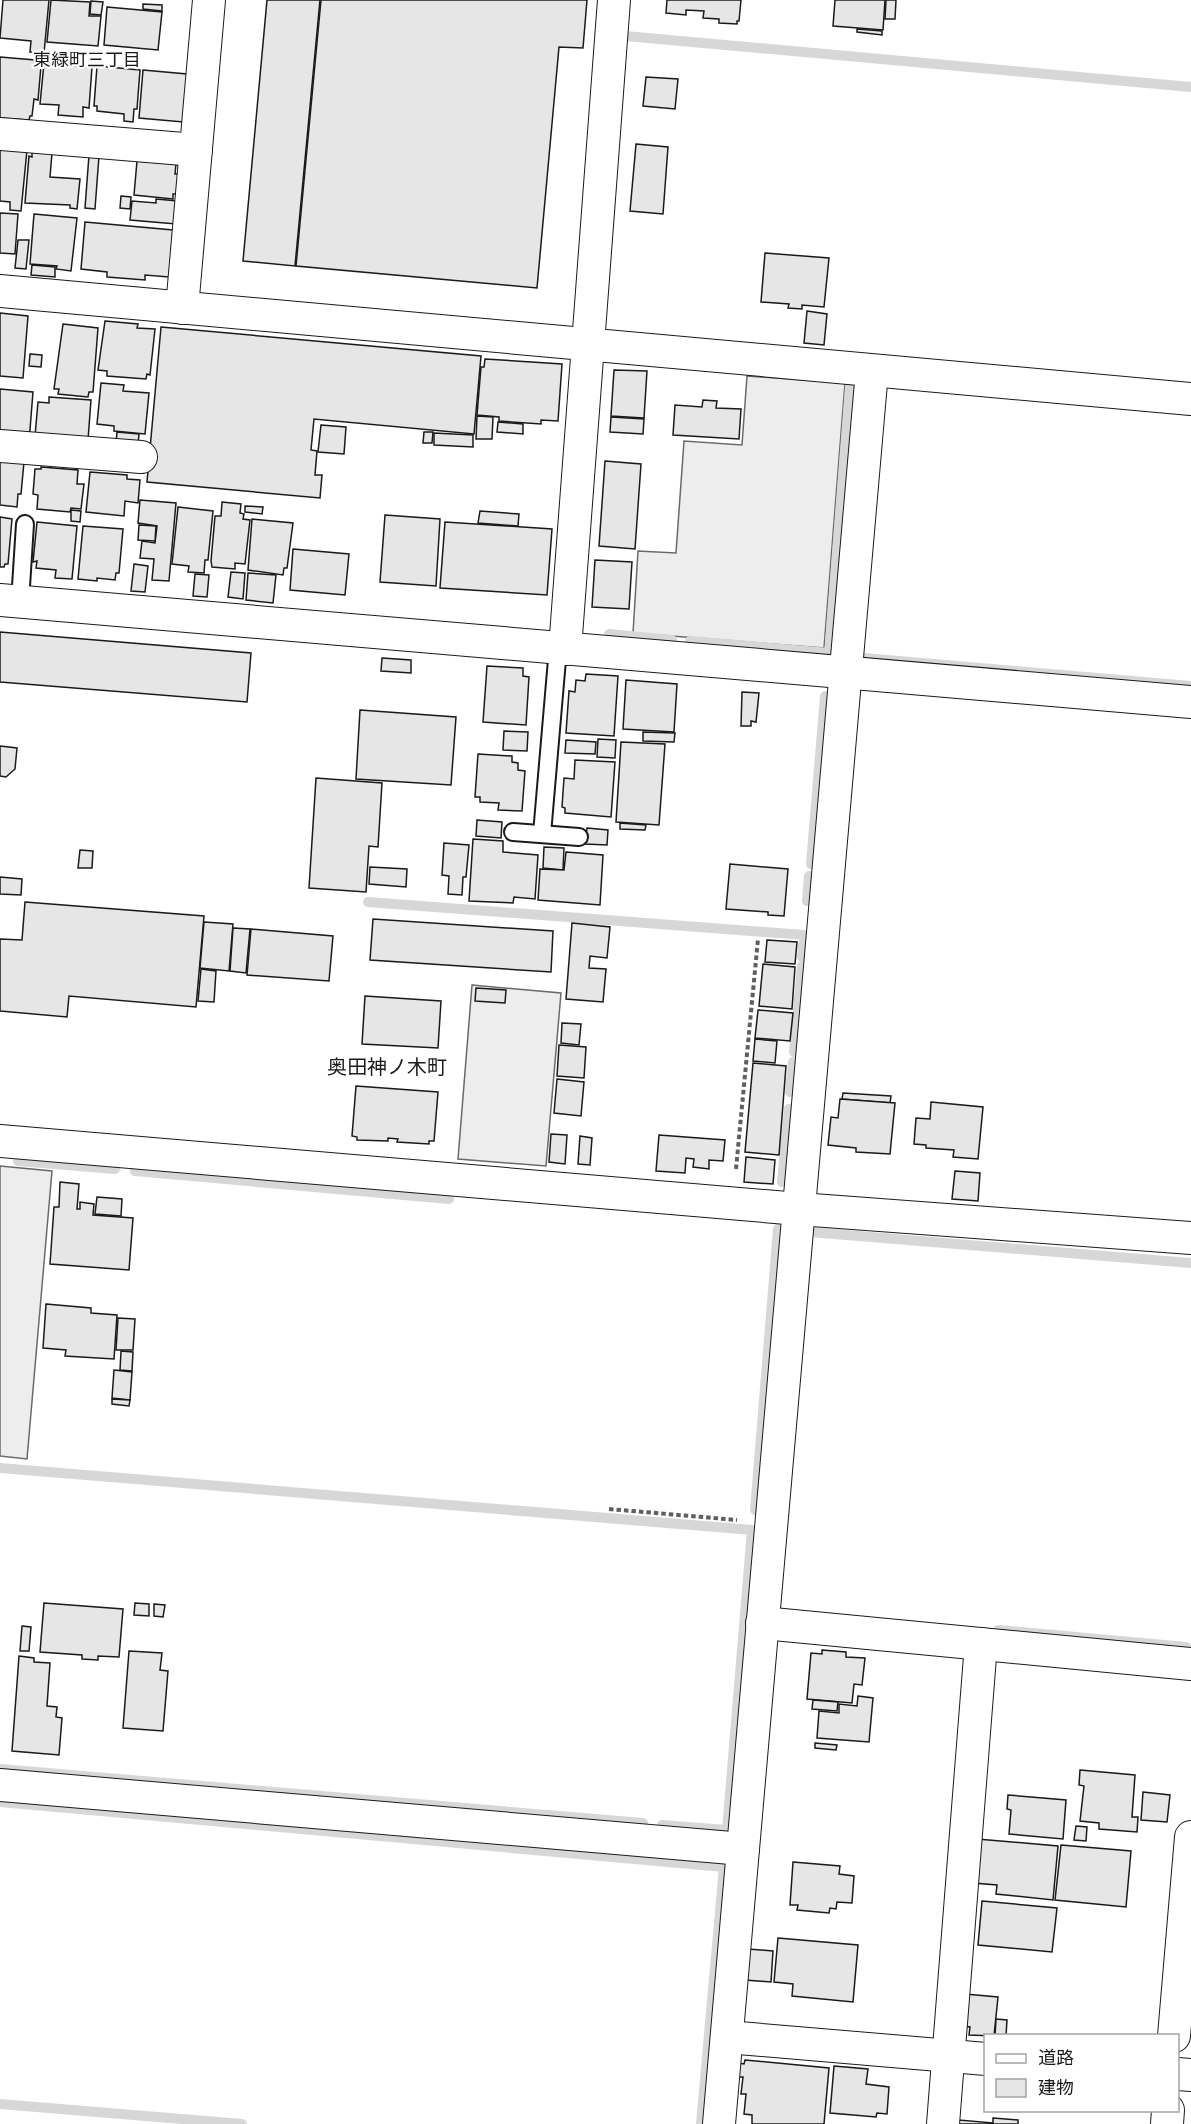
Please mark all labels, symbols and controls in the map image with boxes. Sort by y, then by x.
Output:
district label: 東緑町三丁目 [33,48,141,71]
district label: 奥田神ノ木町 [327,1054,447,1079]
legend [984,2034,1179,2112]
text: 道路 [1038,2046,1074,2069]
text: 建物 [1038,2076,1074,2099]

